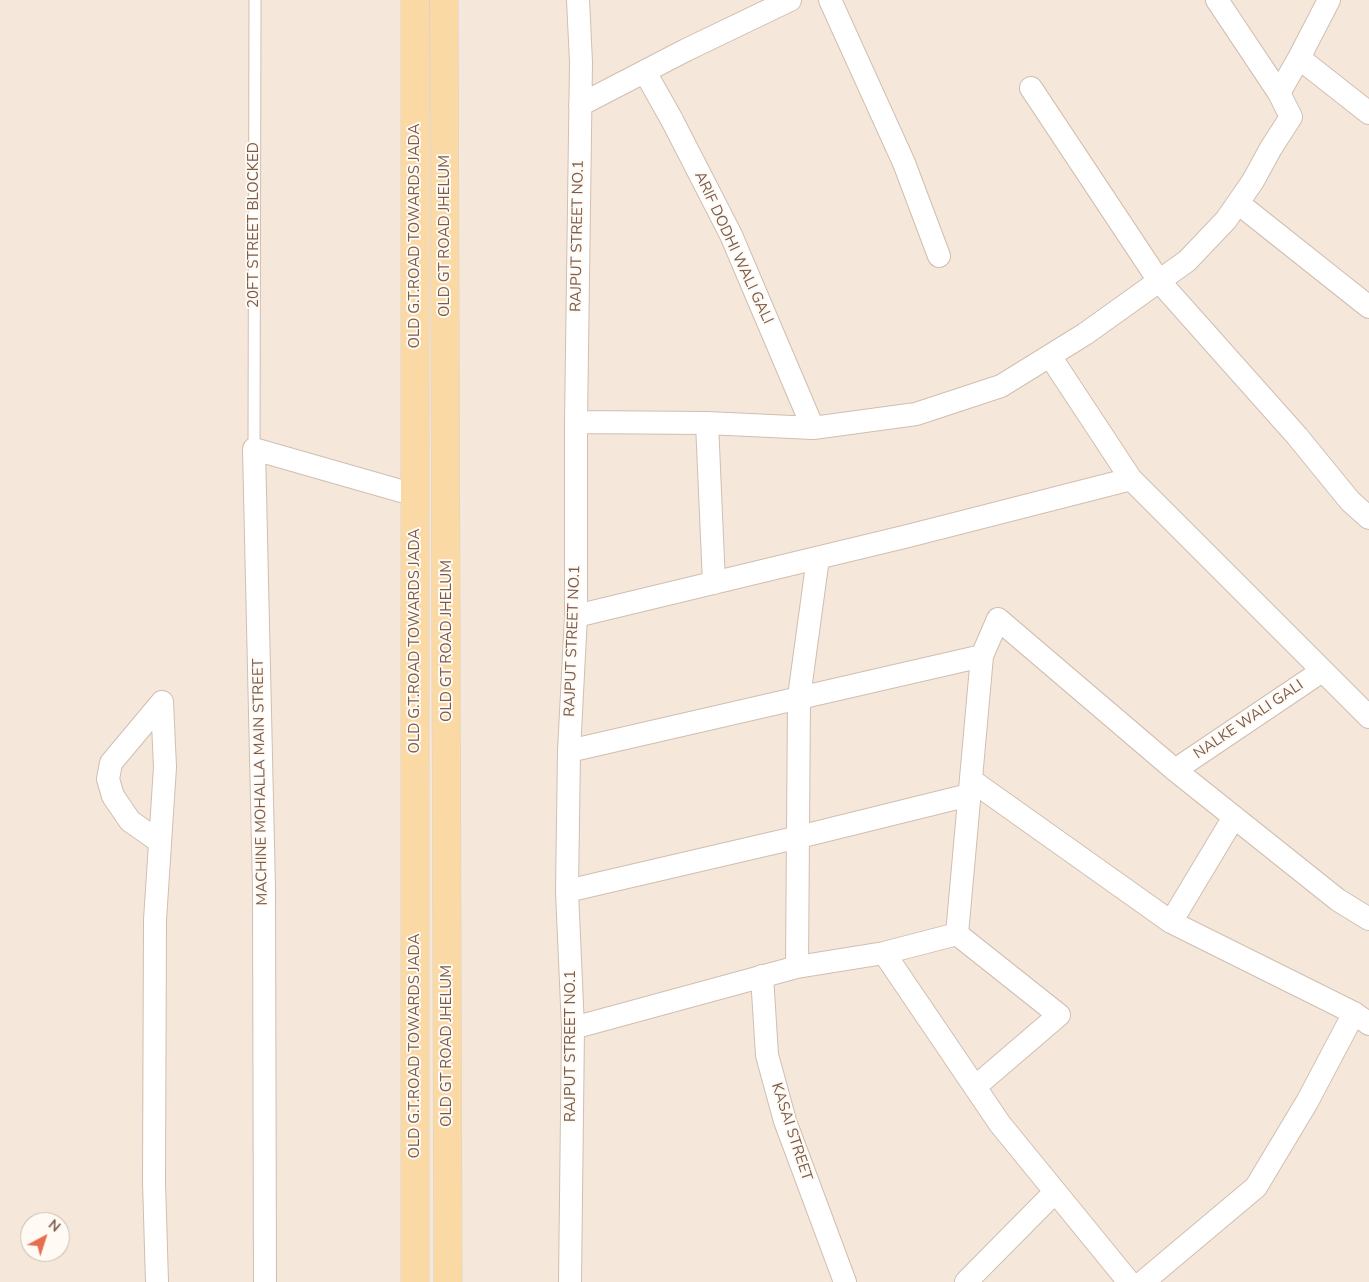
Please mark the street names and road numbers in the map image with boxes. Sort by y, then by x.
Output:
street label: OLD G.T.ROAD TOWARDS JADA [406,124,424,348]
street label: 20FT STREET BLOCKED [245,142,263,308]
street label: OLD GT ROAD JHELUM [436,155,454,317]
street label: RAJPUT STREET NO.1 [568,160,588,312]
street label: ARIF DODHI WALI GALI [690,169,776,327]
street label: OLD G.T.ROAD TOWARDS JADA [406,529,424,753]
street label: OLD GT ROAD JHELUM [438,560,456,722]
street label: RAJPUT STREET NO.1 [561,565,585,717]
street label: MACHINE MOHALLA MAIN STREET [250,658,272,906]
street label: NALKE WALI GALI [1191,677,1307,763]
street label: OLD G.T.ROAD TOWARDS JADA [406,934,424,1158]
street label: OLD GT ROAD JHELUM [438,965,456,1127]
street label: RAJPUT STREET NO.1 [562,970,580,1122]
street label: KASAI STREET [767,1081,815,1183]

